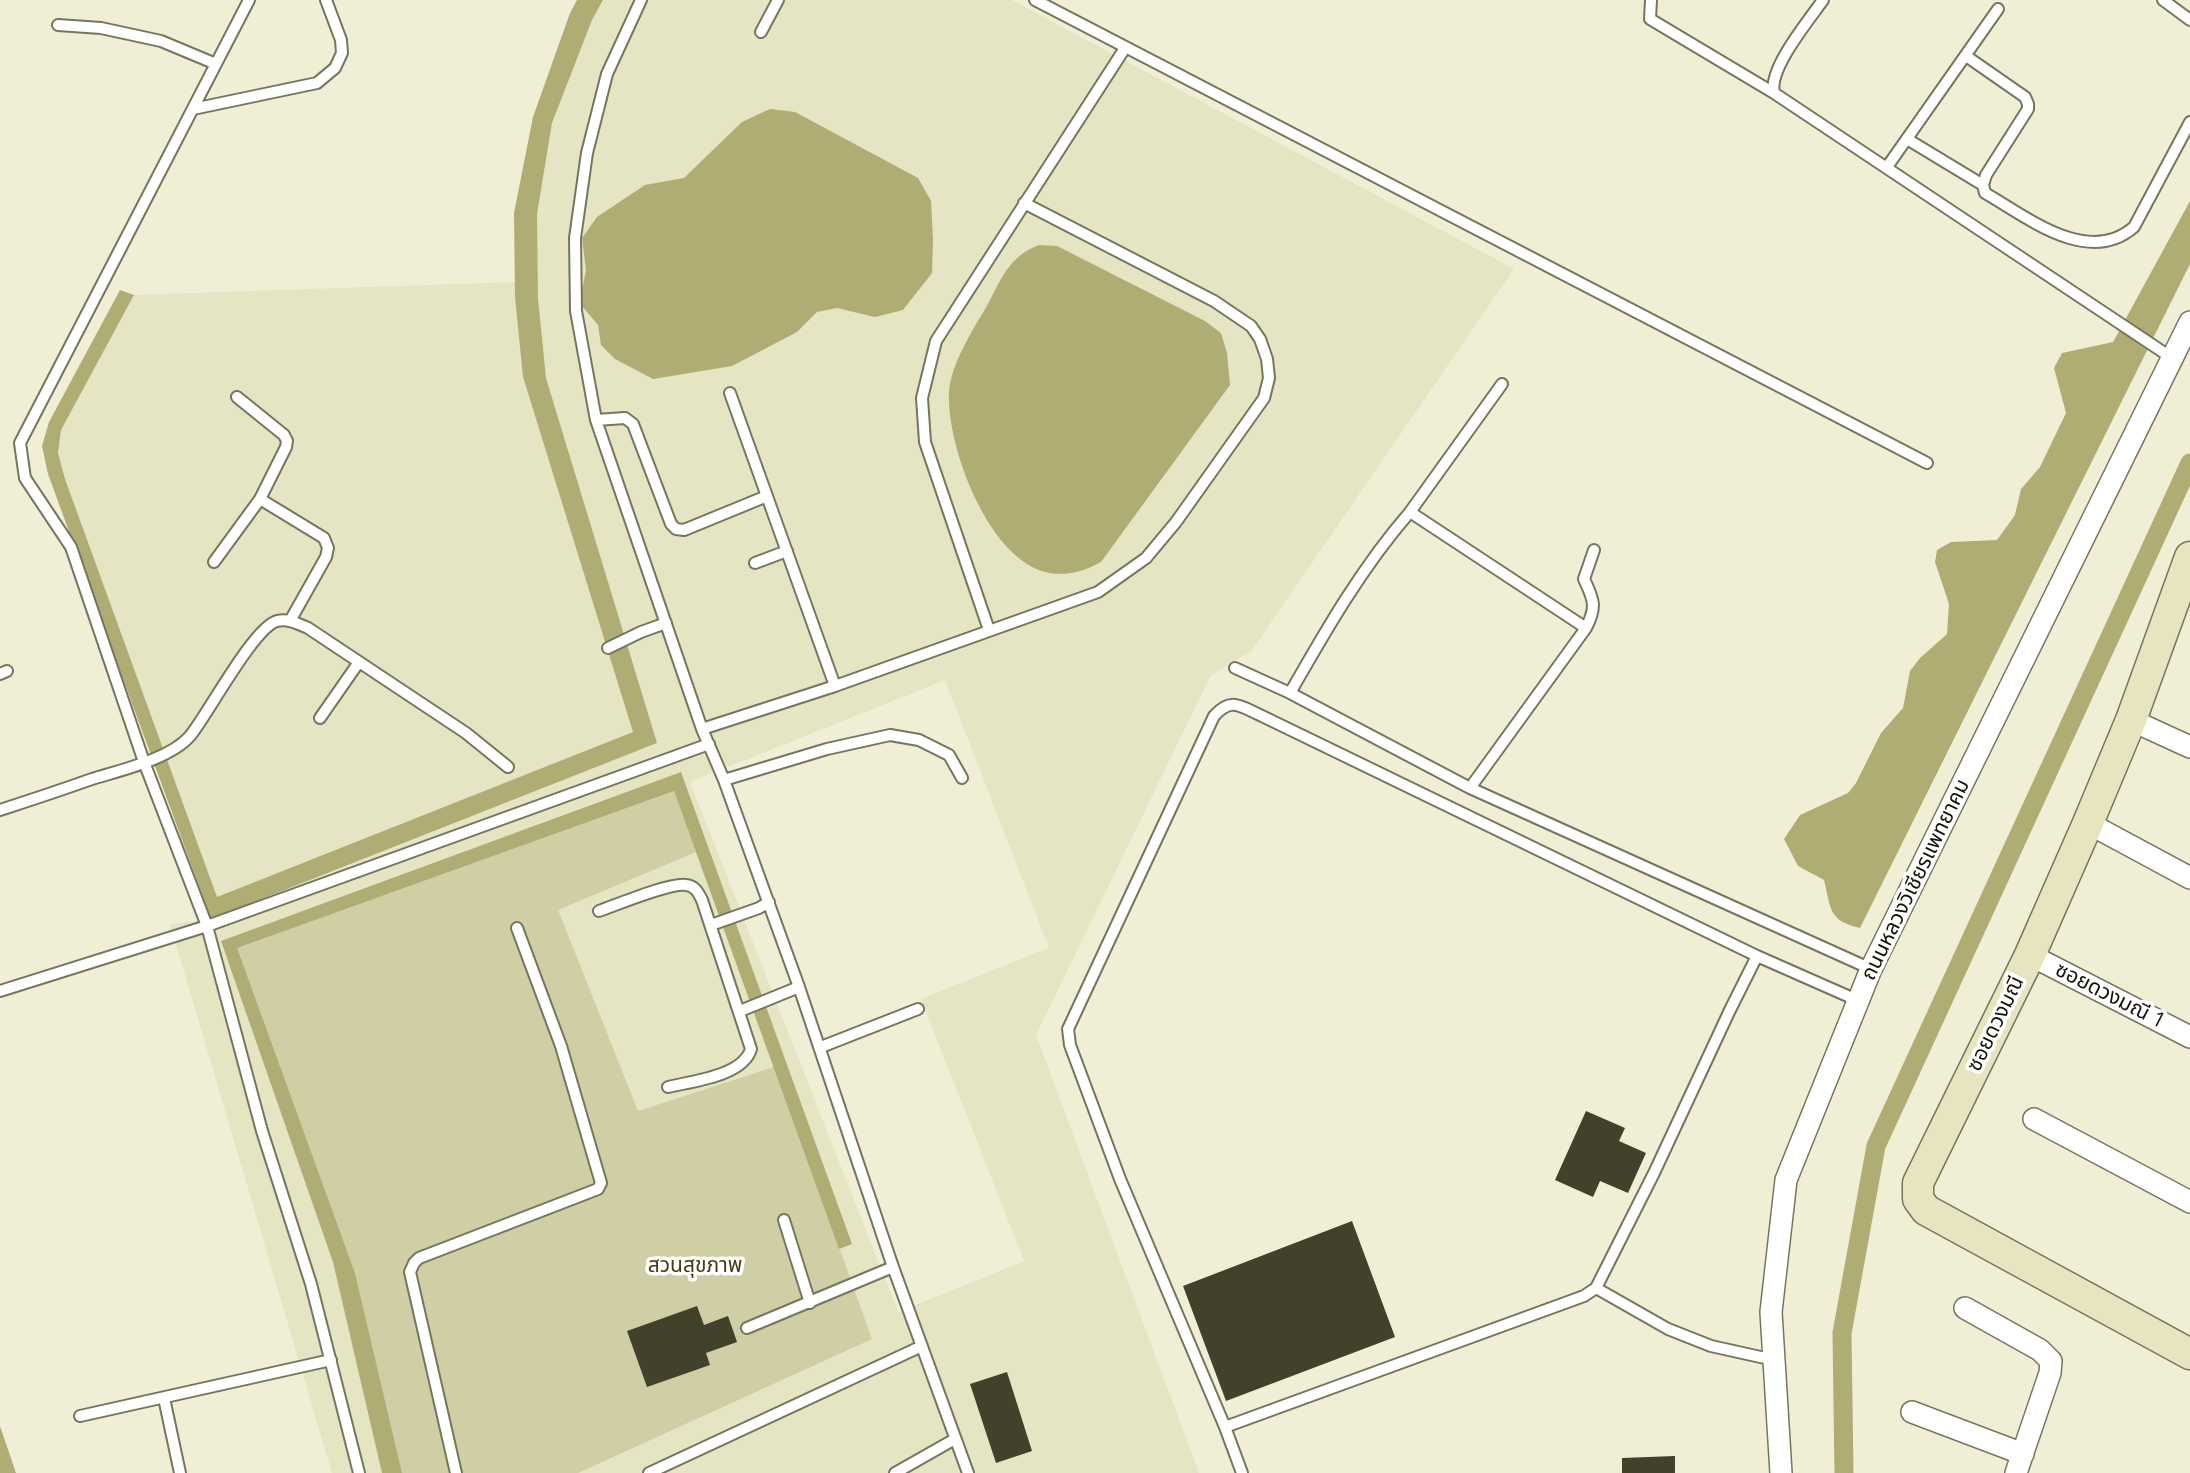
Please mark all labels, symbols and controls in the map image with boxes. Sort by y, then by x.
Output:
street label: ถนนหลวงวิเชียรแพทยาคม [1856,775,1976,985]
street label: ซอยดวงมณี 1 [2051,957,2169,1035]
street label: ซอยดวงมณี [1962,972,2030,1076]
park label: สวนสุขภาพ [648,1253,742,1279]

